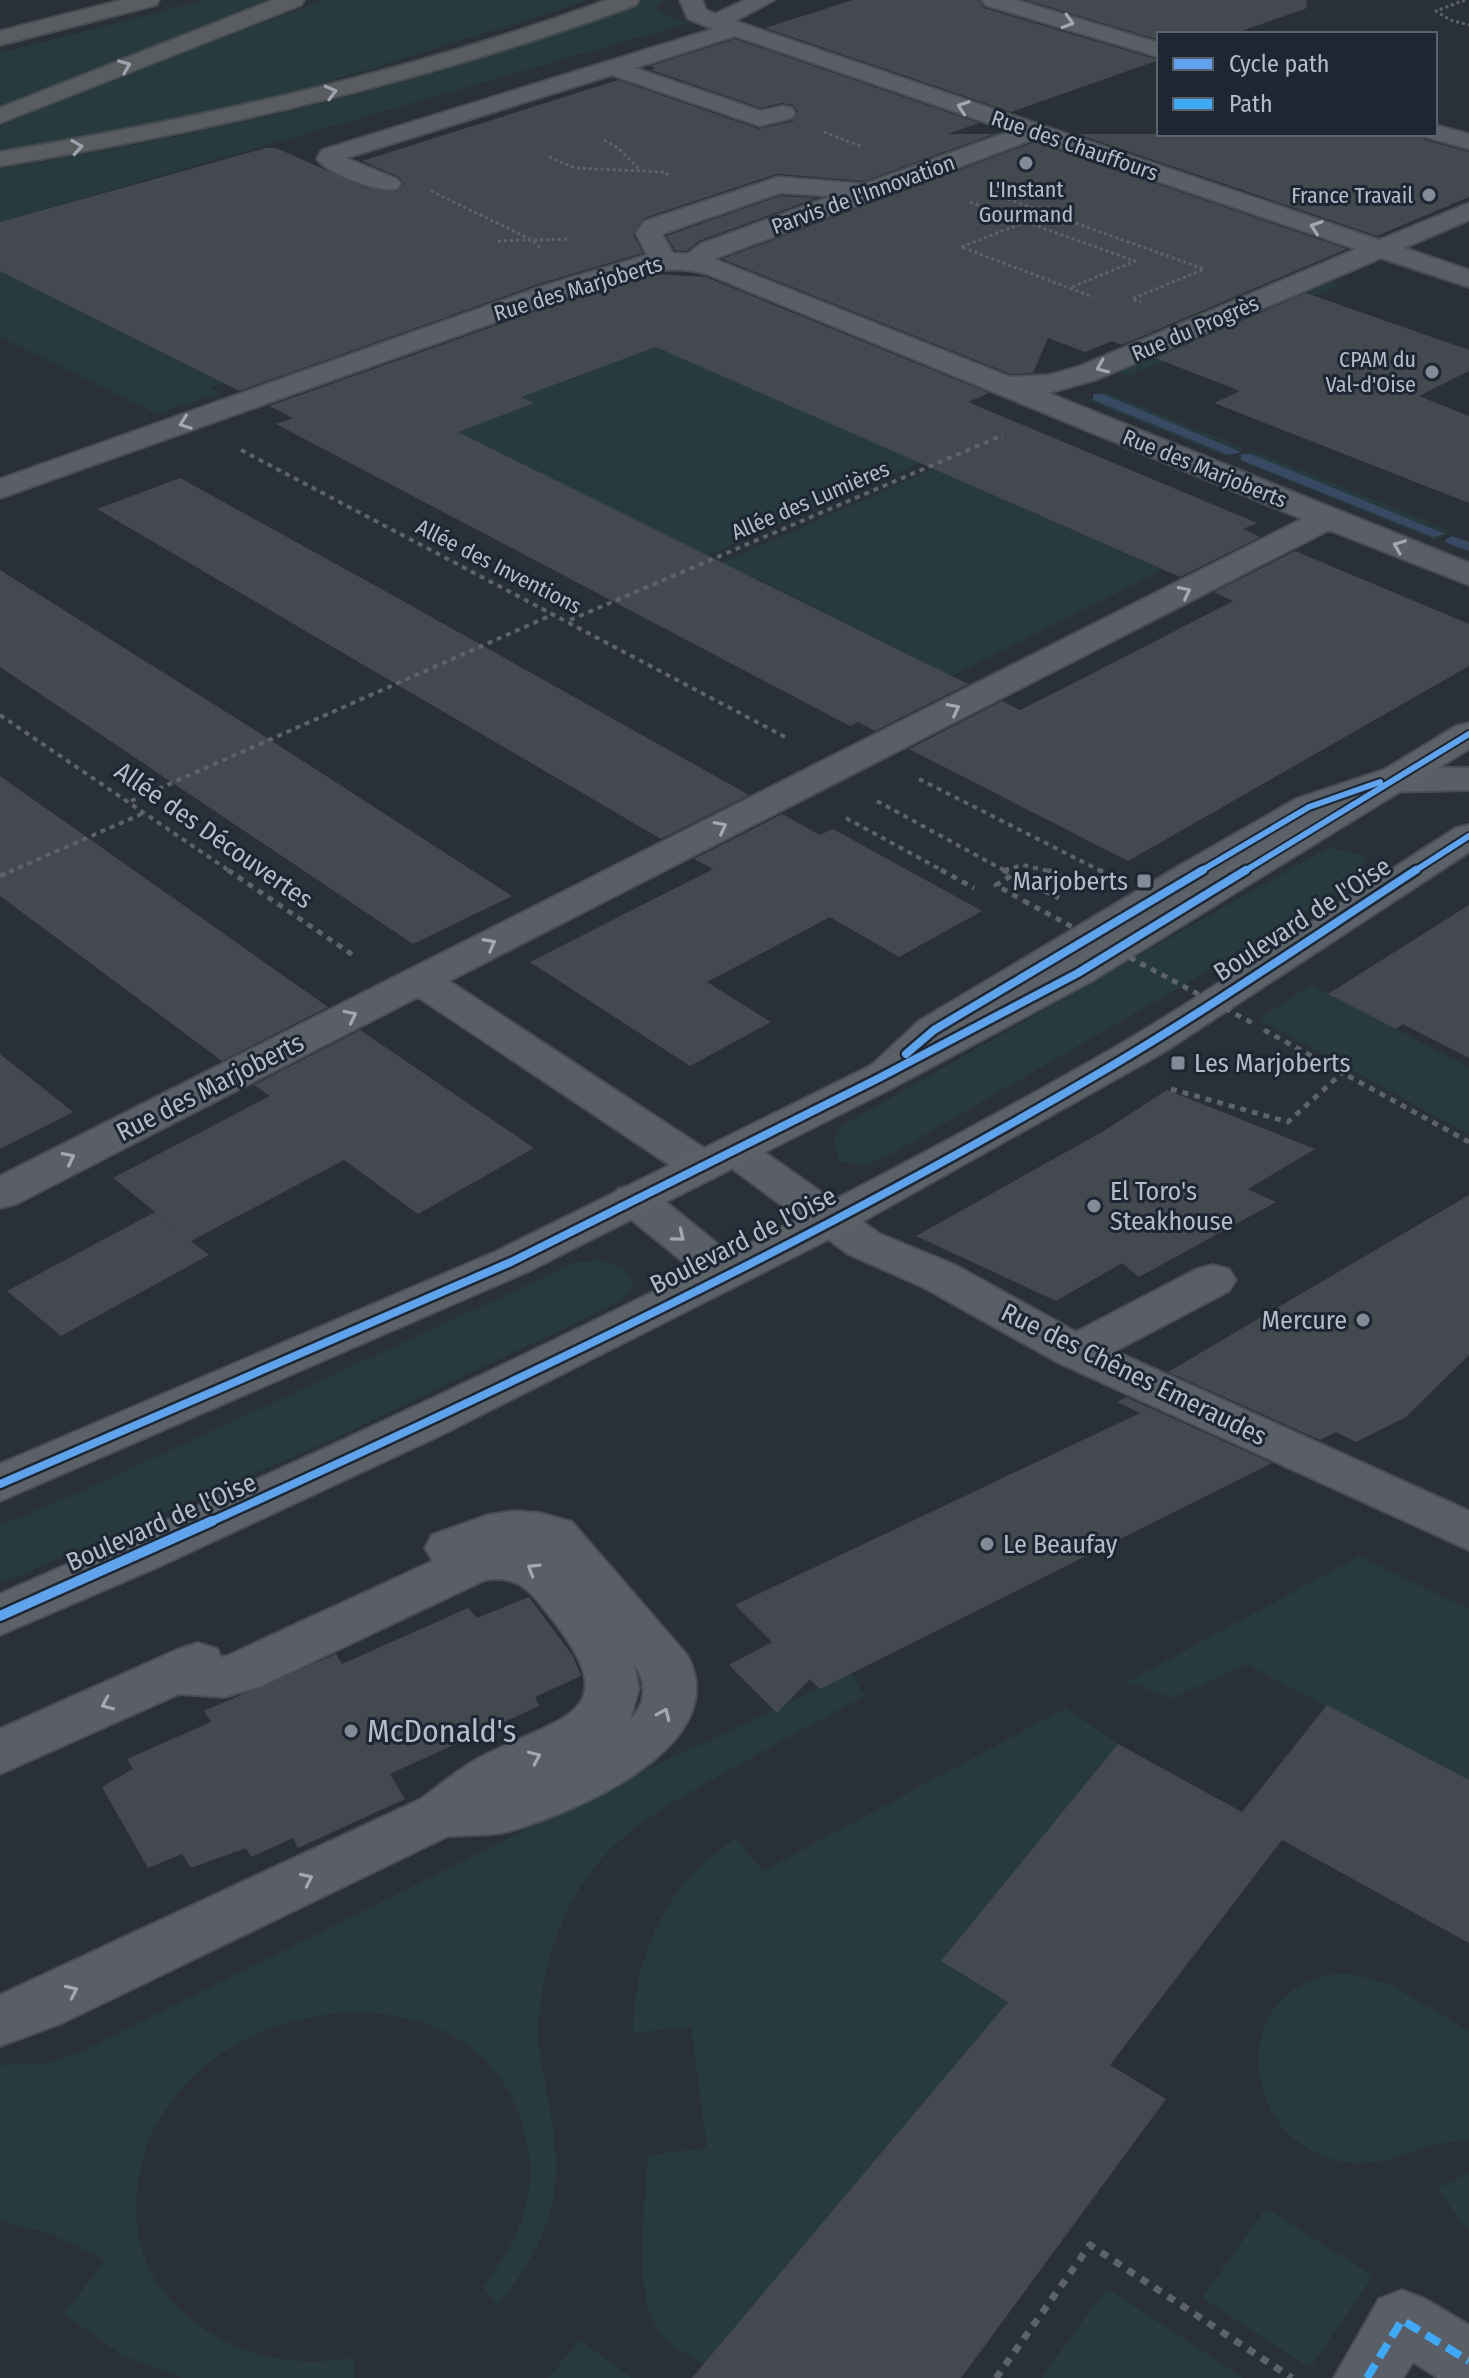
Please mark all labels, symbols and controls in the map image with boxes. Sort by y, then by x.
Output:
one-way arrow [1060,13,1074,29]
legend [1157,32,1437,136]
text: Cycle path [1229,50,1329,78]
one-way arrow [117,59,131,76]
one-way arrow [324,85,338,102]
text: Path [1229,90,1273,118]
one-way arrow [957,101,971,117]
street label: Rue des Chauffours [988,104,1162,187]
one-way arrow [70,139,84,156]
street label: Parvis de l'Innovation [768,149,959,240]
marker: L'Instant Gourmand [1017,154,1035,172]
place label: L'Instant Gourmand [979,176,1073,228]
place label: France Travail [1291,182,1413,209]
marker: France Travail [1420,186,1438,204]
one-way arrow [1309,220,1323,236]
street label: Rue des Marjoberts [491,250,666,327]
street label: Rue du Progrès [1128,290,1263,367]
place label: CPAM du Val-d'Oise [1326,346,1416,398]
one-way arrow [1096,358,1110,374]
marker: CPAM du Val-d'Oise [1423,363,1441,381]
one-way arrow [178,413,192,429]
street label: Rue des Marjoberts [1119,423,1291,514]
street label: Allée des Lumières [727,455,893,546]
street label: Allée des Inventions [412,513,586,620]
one-way arrow [1393,539,1407,556]
one-way arrow [1177,586,1192,601]
one-way arrow [945,704,960,719]
street label: Allée des Découvertes [109,755,319,915]
one-way arrow [713,821,728,836]
street label: Boulevard de l'Oise [1208,851,1397,988]
place label: Marjoberts [1012,866,1128,897]
marker: Marjoberts [1135,872,1153,890]
one-way arrow [481,938,495,954]
one-way arrow [343,1010,358,1026]
street label: Rue des Marjoberts [111,1027,309,1148]
place label: Les Marjoberts [1194,1048,1351,1079]
marker: Les Marjoberts [1169,1054,1187,1072]
one-way arrow [61,1153,76,1168]
place label: El Toro's Steakhouse [1110,1176,1233,1237]
street label: Boulevard de l'Oise [645,1180,841,1301]
marker: El Toro's Steakhouse [1085,1197,1103,1215]
one-way arrow [670,1226,685,1240]
street label: Rue des Chênes Emeraudes [996,1297,1271,1452]
place label: Mercure [1262,1305,1347,1336]
marker: Mercure [1354,1311,1372,1329]
street label: Boulevard de l'Oise [61,1467,261,1578]
place label: Le Beaufay [1003,1529,1118,1560]
marker: Le Beaufay [978,1535,996,1553]
one-way arrow [528,1564,542,1579]
one-way arrow [101,1694,115,1710]
one-way arrow [655,1707,671,1722]
place label: McDonald's [367,1712,516,1750]
marker: McDonald's [342,1722,360,1740]
one-way arrow [527,1751,541,1767]
one-way arrow [298,1873,313,1889]
one-way arrow [64,1985,78,2001]

